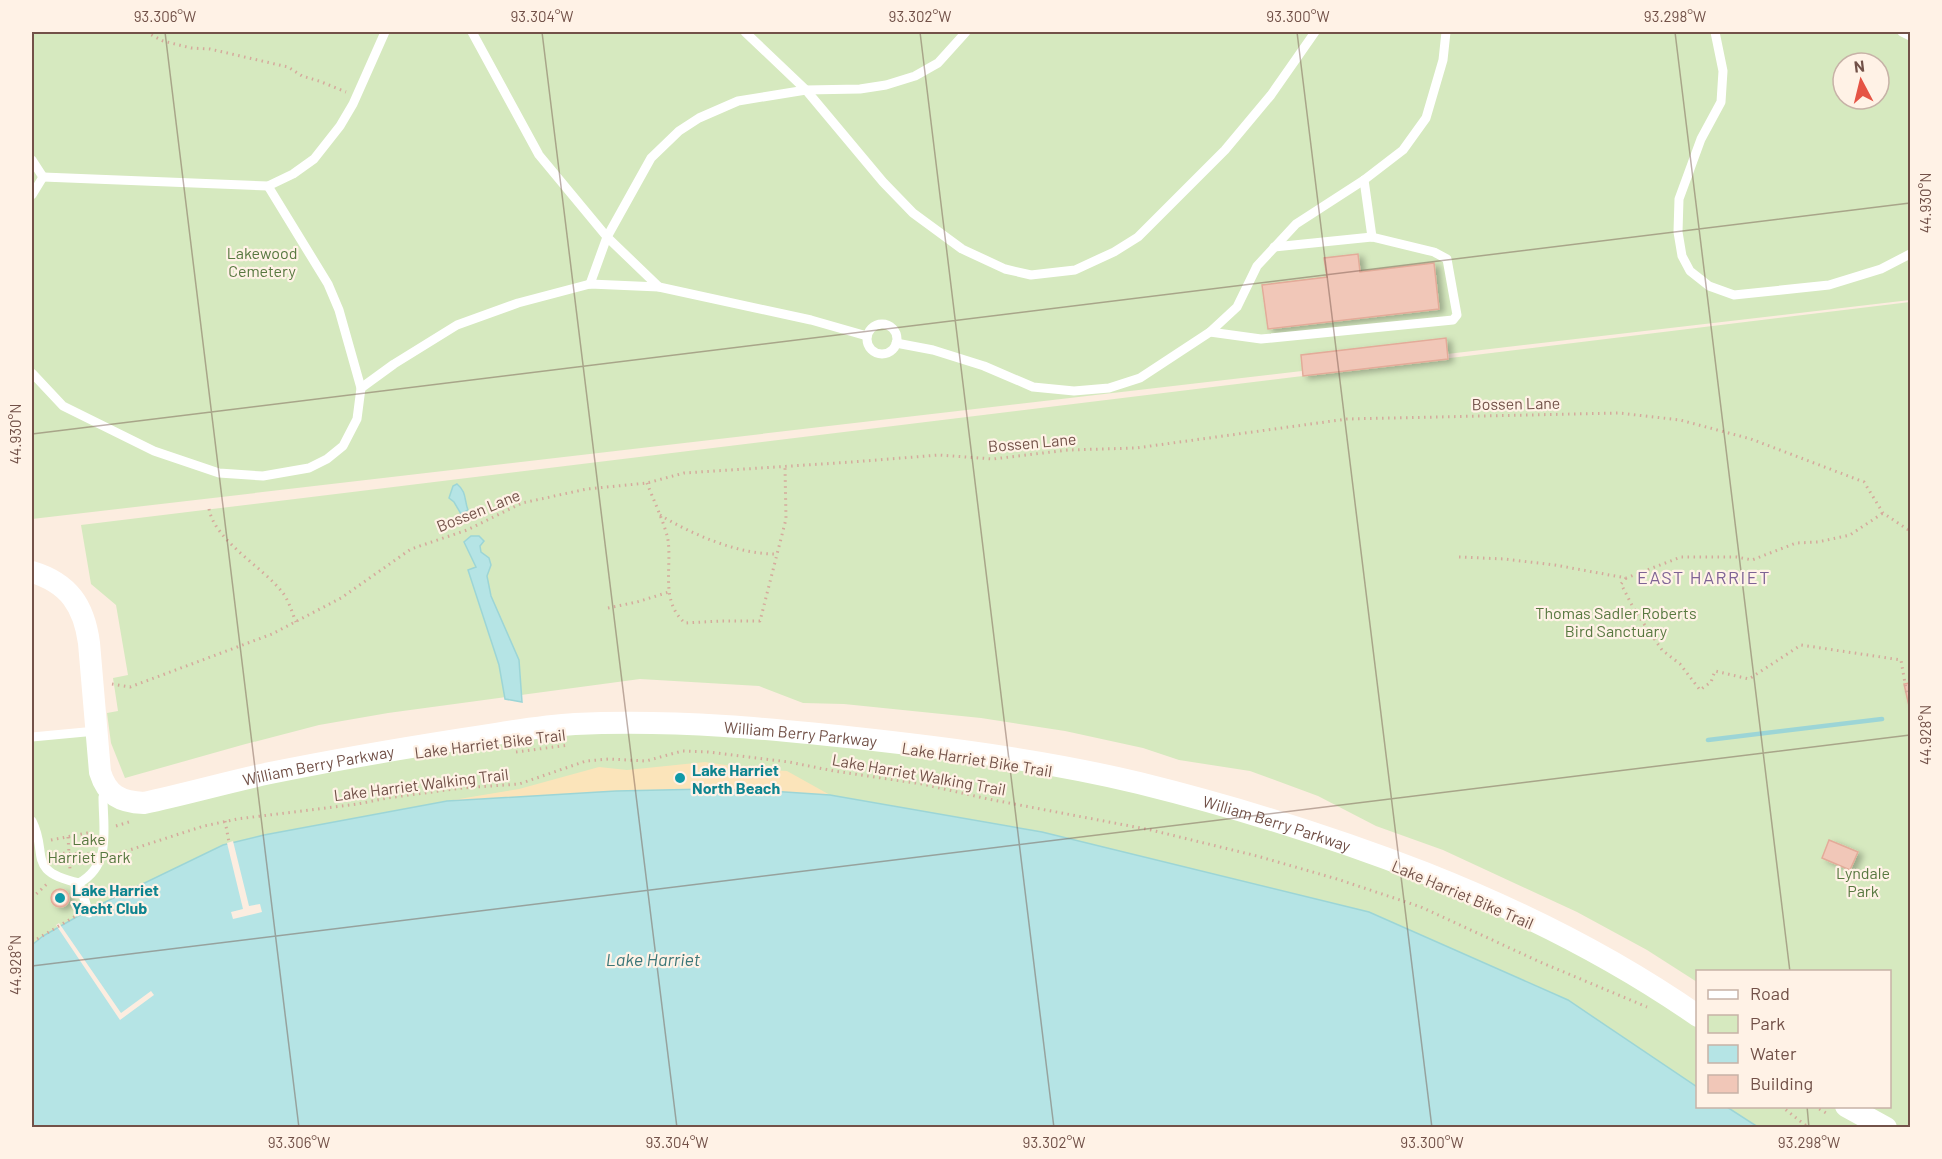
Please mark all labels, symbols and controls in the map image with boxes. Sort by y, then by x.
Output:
text: 93.306°W [134,7,196,25]
text: 93.304°W [510,7,574,25]
text: 93.302°W [889,7,951,25]
text: 93.300°W [1266,7,1330,25]
text: 93.298°W [1644,7,1706,25]
north arrow [1831,51,1891,111]
text: N [1853,56,1866,76]
text: 44.930°N [1916,173,1934,233]
park label: Lakewood Cemetery [227,243,297,280]
street label: Bossen Lane [1472,393,1560,413]
text: 44.930°N [6,404,24,464]
street label: Bossen Lane [987,429,1077,455]
street label: Bossen Lane [433,485,523,535]
district label: EAST HARRIET [1637,566,1771,588]
park label: Thomas Sadler Roberts Bird Sanctuary [1535,603,1697,640]
text: 44.928°N [1916,705,1934,765]
street label: William Berry Parkway [723,716,879,750]
street label: Lake Harriet Bike Trail [413,724,567,762]
street label: Lake Harriet Bike Trail [900,738,1054,780]
street label: William Berry Parkway [241,741,396,788]
street label: Lake Harriet Walking Trail [831,749,1007,799]
place label: Lake Harriet North Beach [692,760,780,797]
street label: Lake Harriet Walking Trail [332,764,510,804]
marker: Lake Harriet North Beach [673,771,687,785]
street label: William Berry Parkway [1201,791,1354,855]
park label: Lake Harriet Park [47,829,131,866]
street label: Lake Harriet Bike Trail [1389,856,1537,932]
park label: Lyndale Park [1836,863,1890,900]
place label: Lake Harriet Yacht Club [72,880,159,917]
marker: Lake Harriet Yacht Club [53,891,67,905]
text: 44.928°N [6,935,24,995]
water label: Lake Harriet [606,948,701,970]
legend [1696,970,1891,1108]
text: Road [1750,982,1790,1004]
text: Park [1750,1012,1785,1034]
text: Water [1750,1042,1797,1064]
text: Building [1750,1072,1813,1094]
text: 93.306°W [268,1133,330,1151]
text: 93.304°W [645,1133,709,1151]
text: 93.302°W [1023,1133,1085,1151]
text: 93.300°W [1400,1133,1464,1151]
text: 93.298°W [1778,1133,1840,1151]

